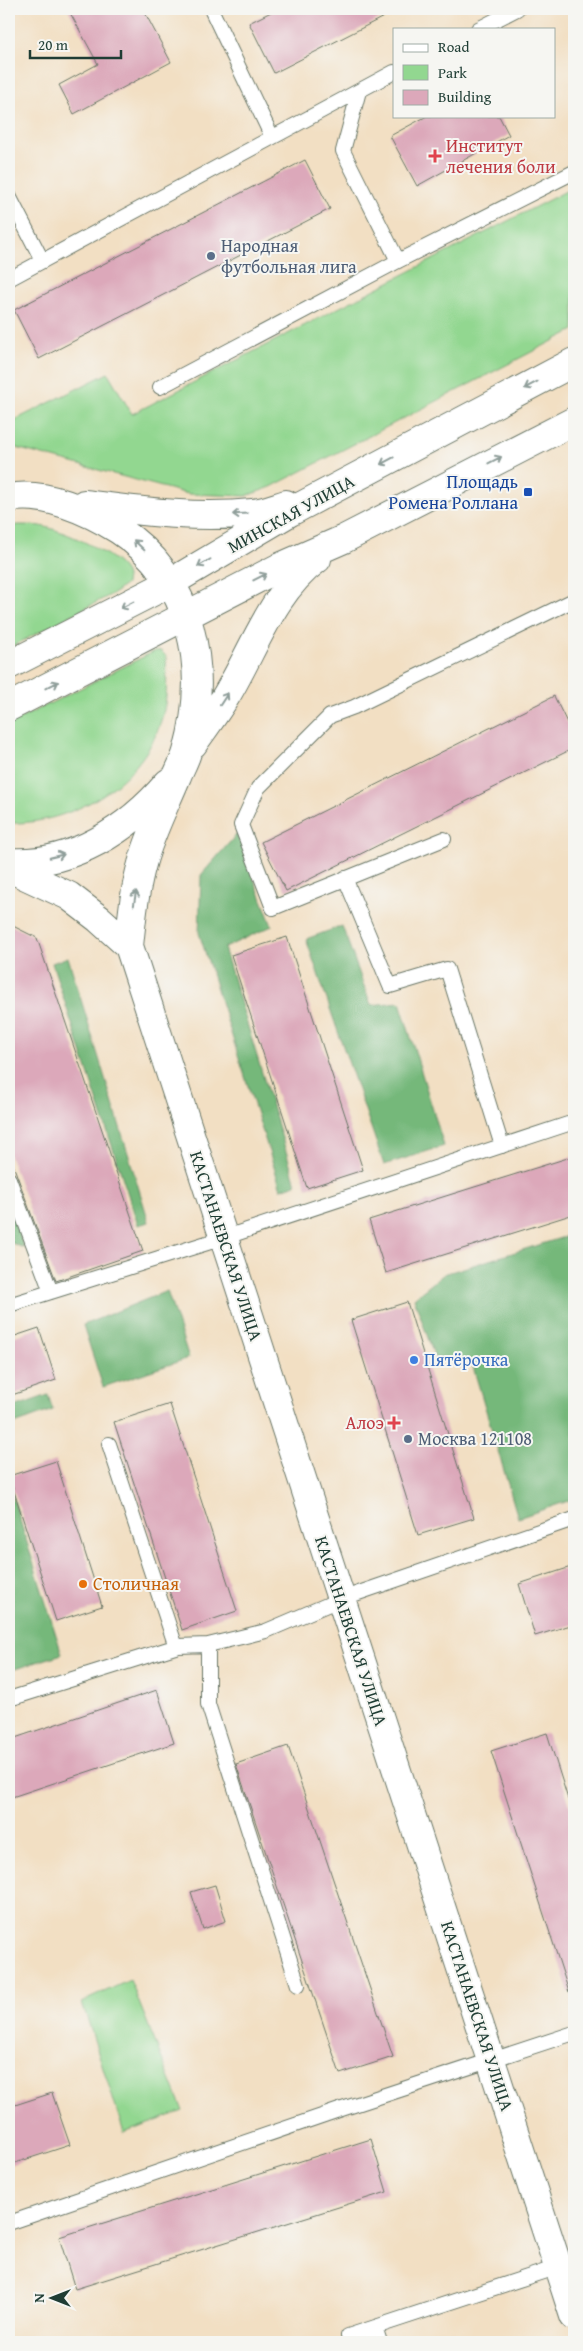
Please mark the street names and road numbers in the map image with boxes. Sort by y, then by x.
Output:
street label: МИНСКАЯ УЛИЦА [222,467,359,560]
street label: КАСТАНАЕВСКАЯ УЛИЦА [183,1147,270,1344]
street label: КАСТАНАЕВСКАЯ УЛИЦА [308,1532,395,1729]
street label: КАСТАНАЕВСКАЯ УЛИЦА [434,1917,521,2114]

